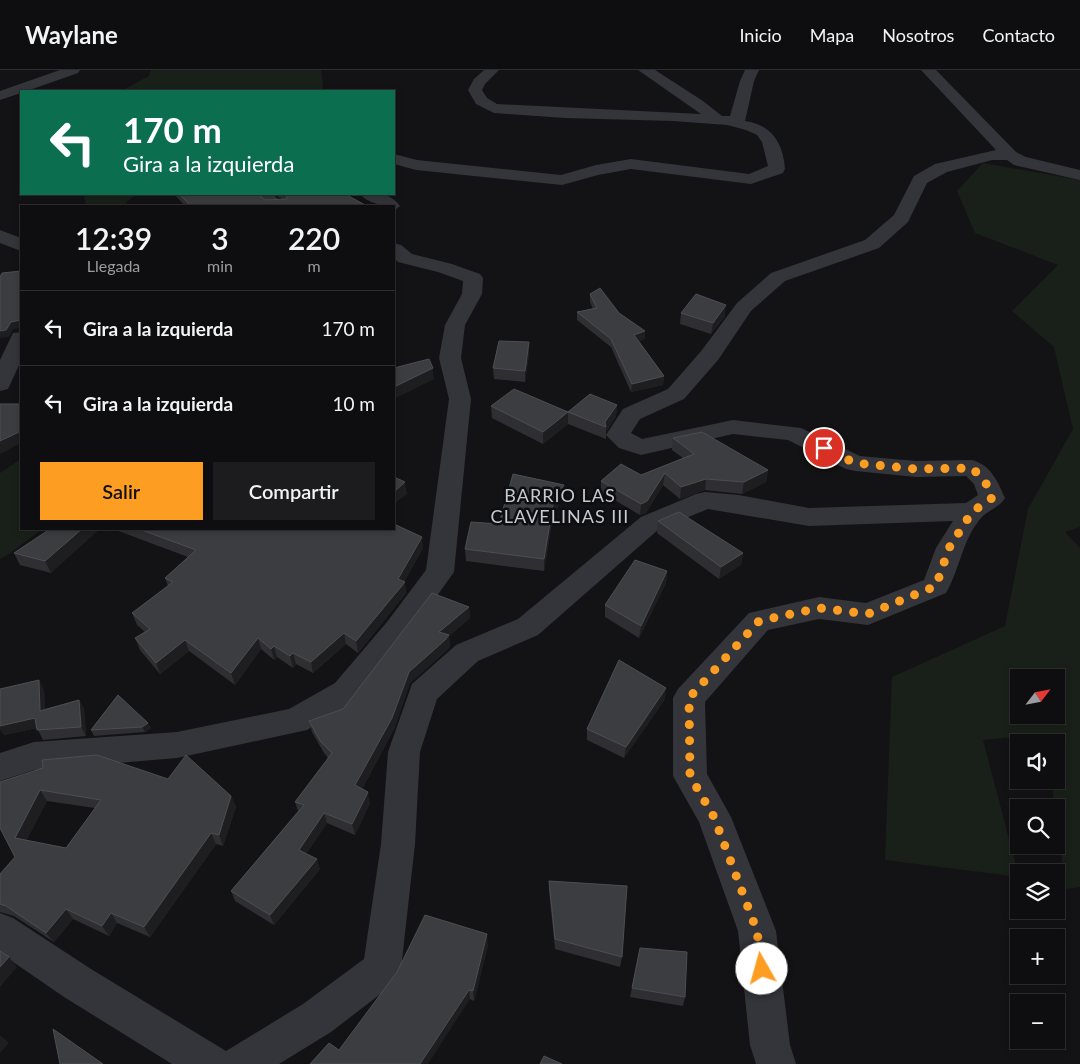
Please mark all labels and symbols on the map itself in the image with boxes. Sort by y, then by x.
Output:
pin [803,427,845,469]
district label: BARRIO LAS CLAVELINAS III [491,484,629,527]
north arrow [1010,669,1065,724]
position arrow [735,942,787,994]

